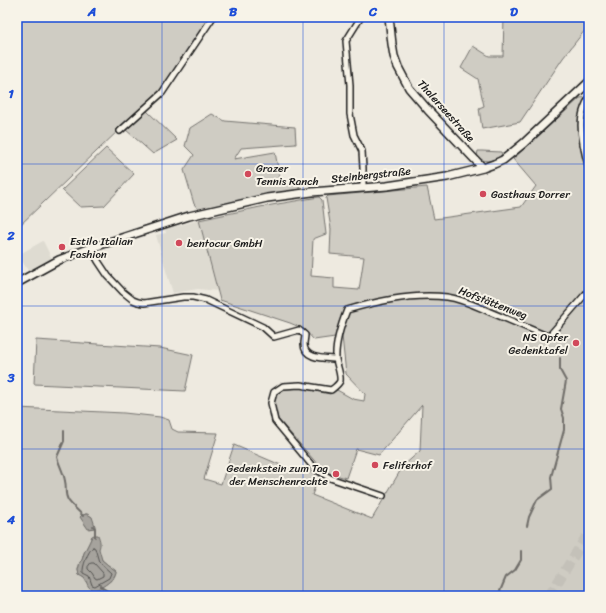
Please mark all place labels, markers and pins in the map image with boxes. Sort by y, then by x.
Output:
place label: Grazer Tennis Ranch [256,159,319,191]
marker: Grazer Tennis Ranch [243,169,253,179]
place label: Gasthaus Dorrer [491,185,571,204]
marker: Gasthaus Dorrer [478,189,488,199]
place label: Estilo Italian Fashion [70,232,133,264]
place label: bentocur GmbH [187,234,263,253]
marker: bentocur GmbH [174,238,184,248]
marker: Estilo Italian Fashion [57,242,67,252]
place label: NS Opfer Gedenktafel [508,328,569,360]
marker: NS Opfer Gedenktafel [571,338,581,348]
place label: Feliferhof [383,456,433,475]
place label: Gedenkstein zum Tag der Menschenrechte [227,459,328,491]
marker: Feliferhof [370,460,380,470]
marker: Gedenkstein zum Tag der Menschenrechte [331,469,341,479]

